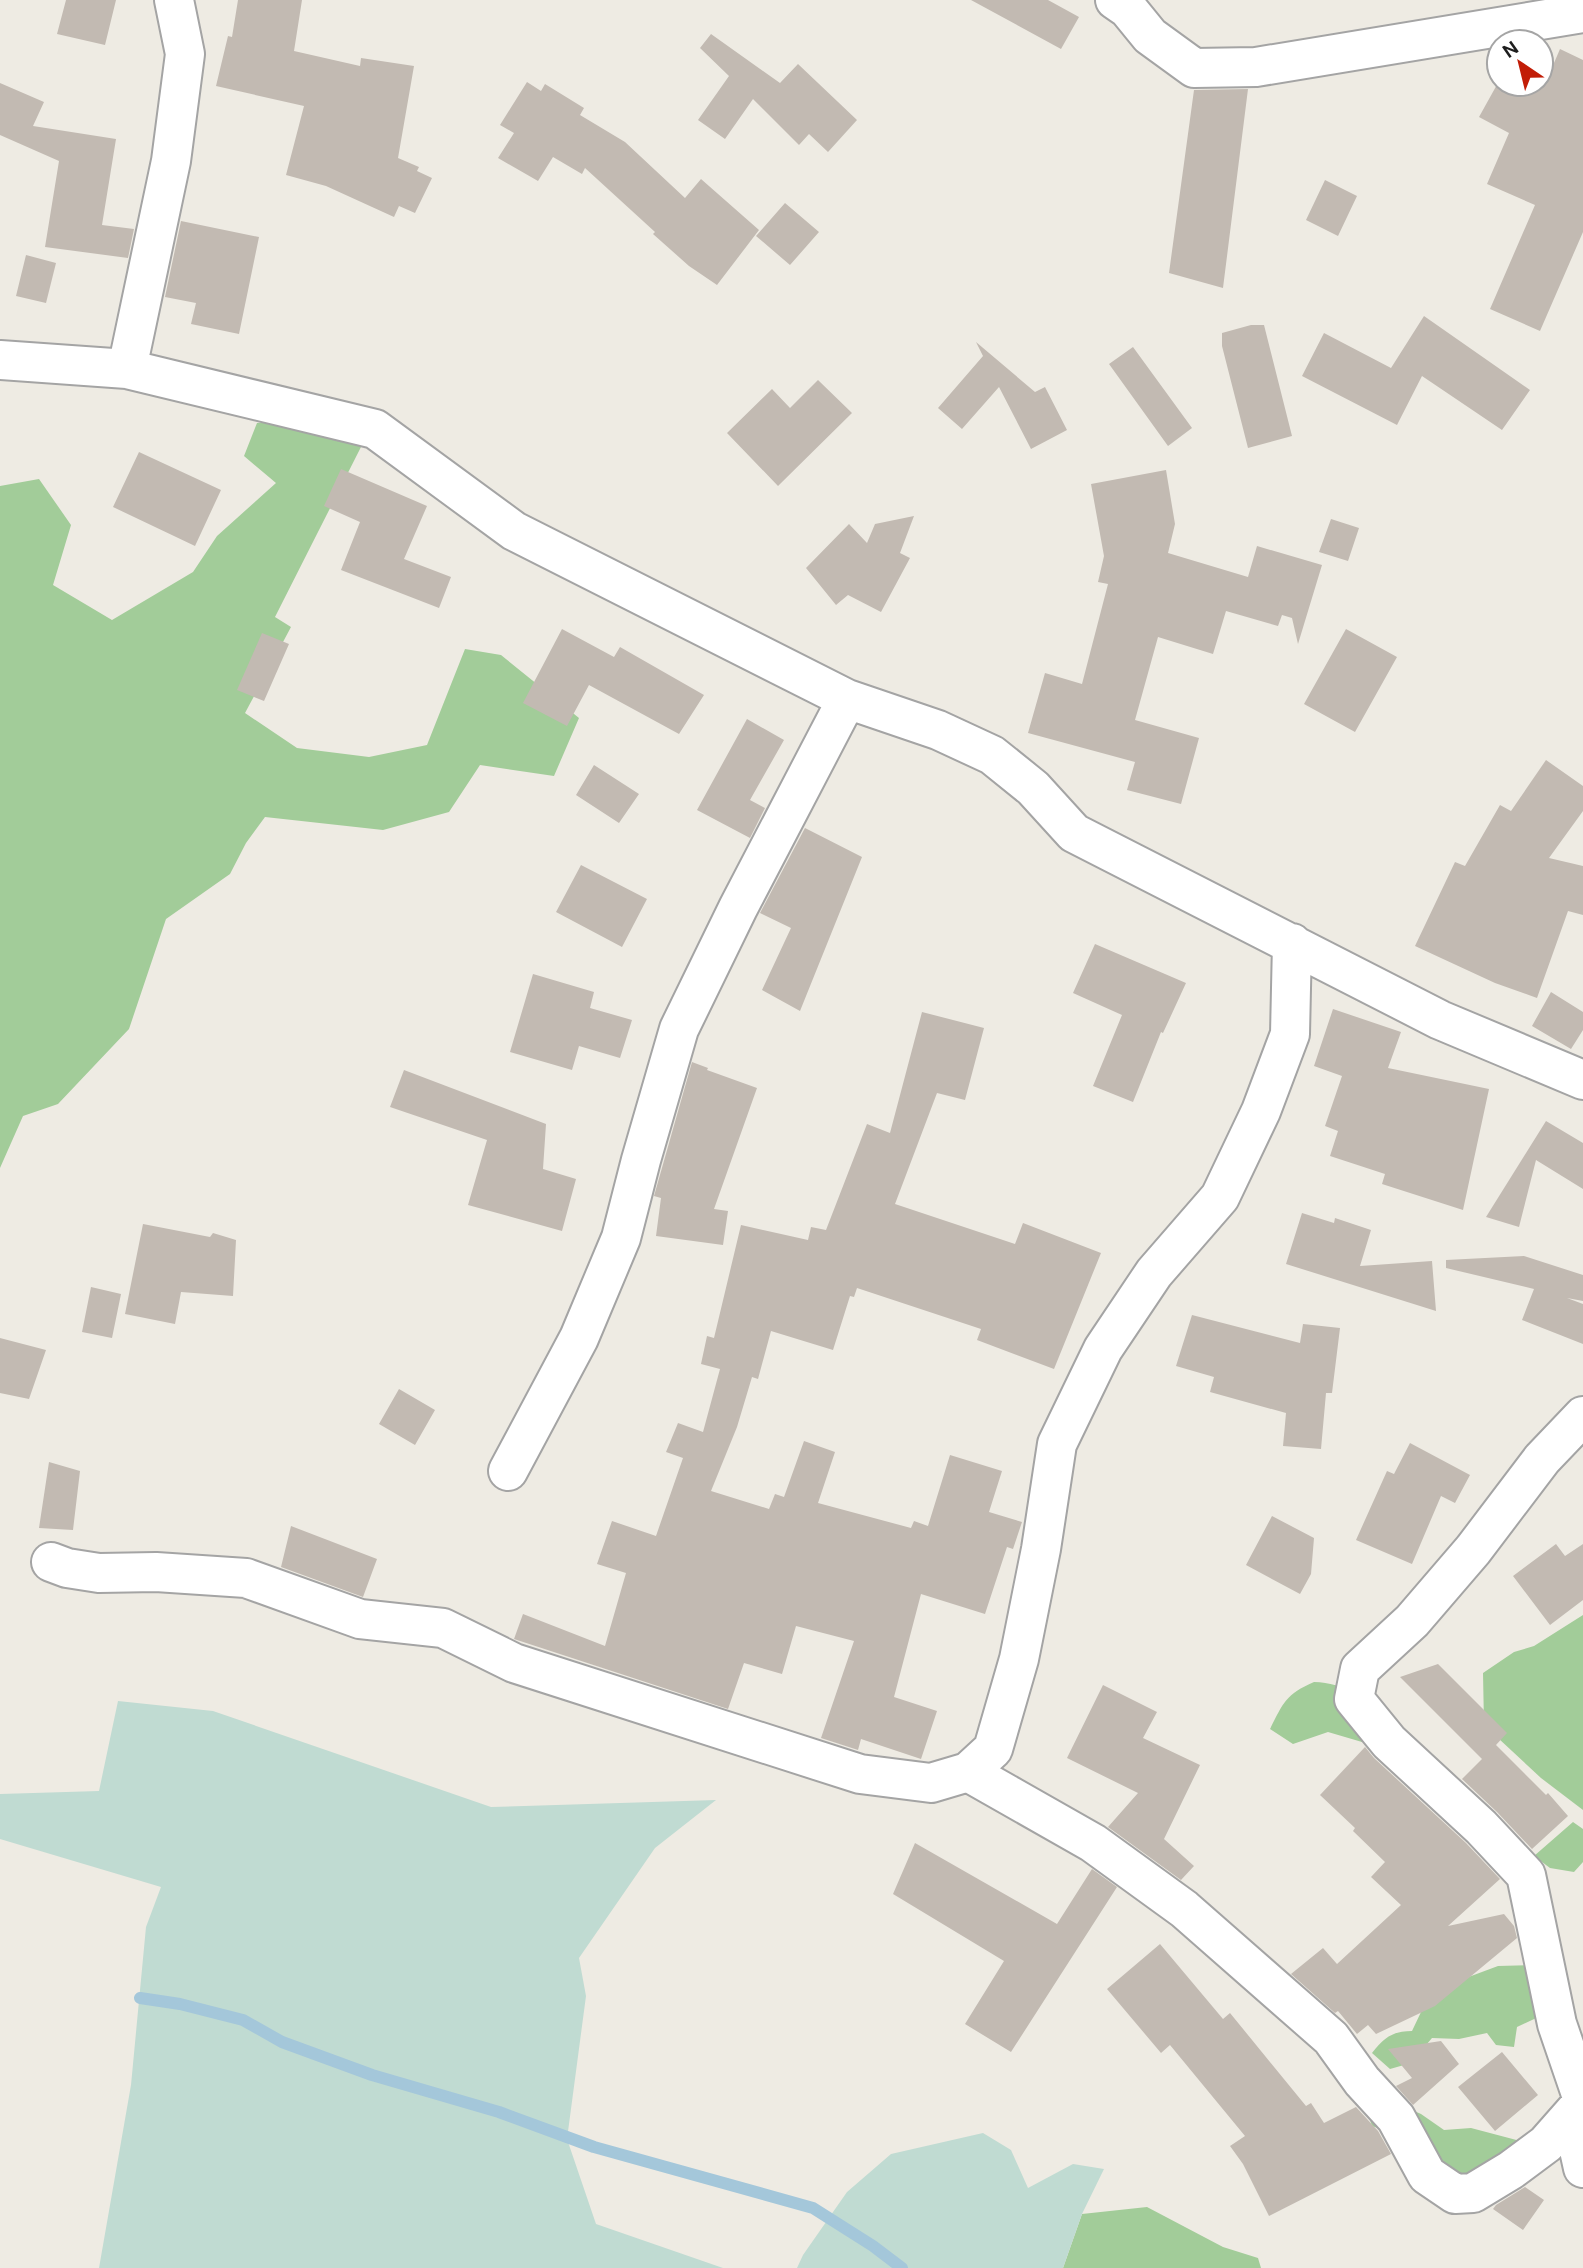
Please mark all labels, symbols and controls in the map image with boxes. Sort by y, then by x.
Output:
north arrow [1485,28,1555,98]
text: N [1498,35,1523,64]

